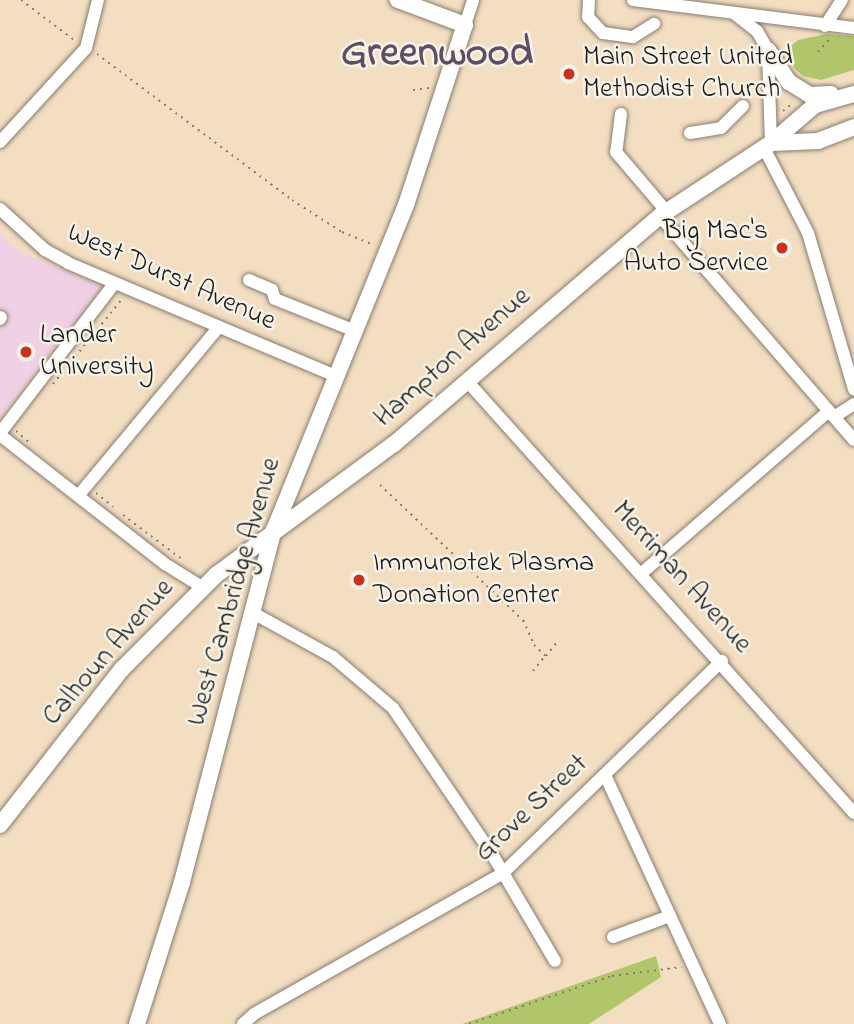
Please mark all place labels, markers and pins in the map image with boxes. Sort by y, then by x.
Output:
place label: Main Street United Methodist Church [583,41,793,107]
marker: Main Street United Methodist Church [561,66,577,82]
place label: Big Mac's Auto Service [624,215,768,281]
marker: Big Mac's Auto Service [774,240,790,256]
place label: Lander University [40,319,154,385]
marker: Lander University [18,344,34,360]
place label: Immunotek Plasma Donation Center [373,547,594,613]
marker: Immunotek Plasma Donation Center [351,572,367,588]

